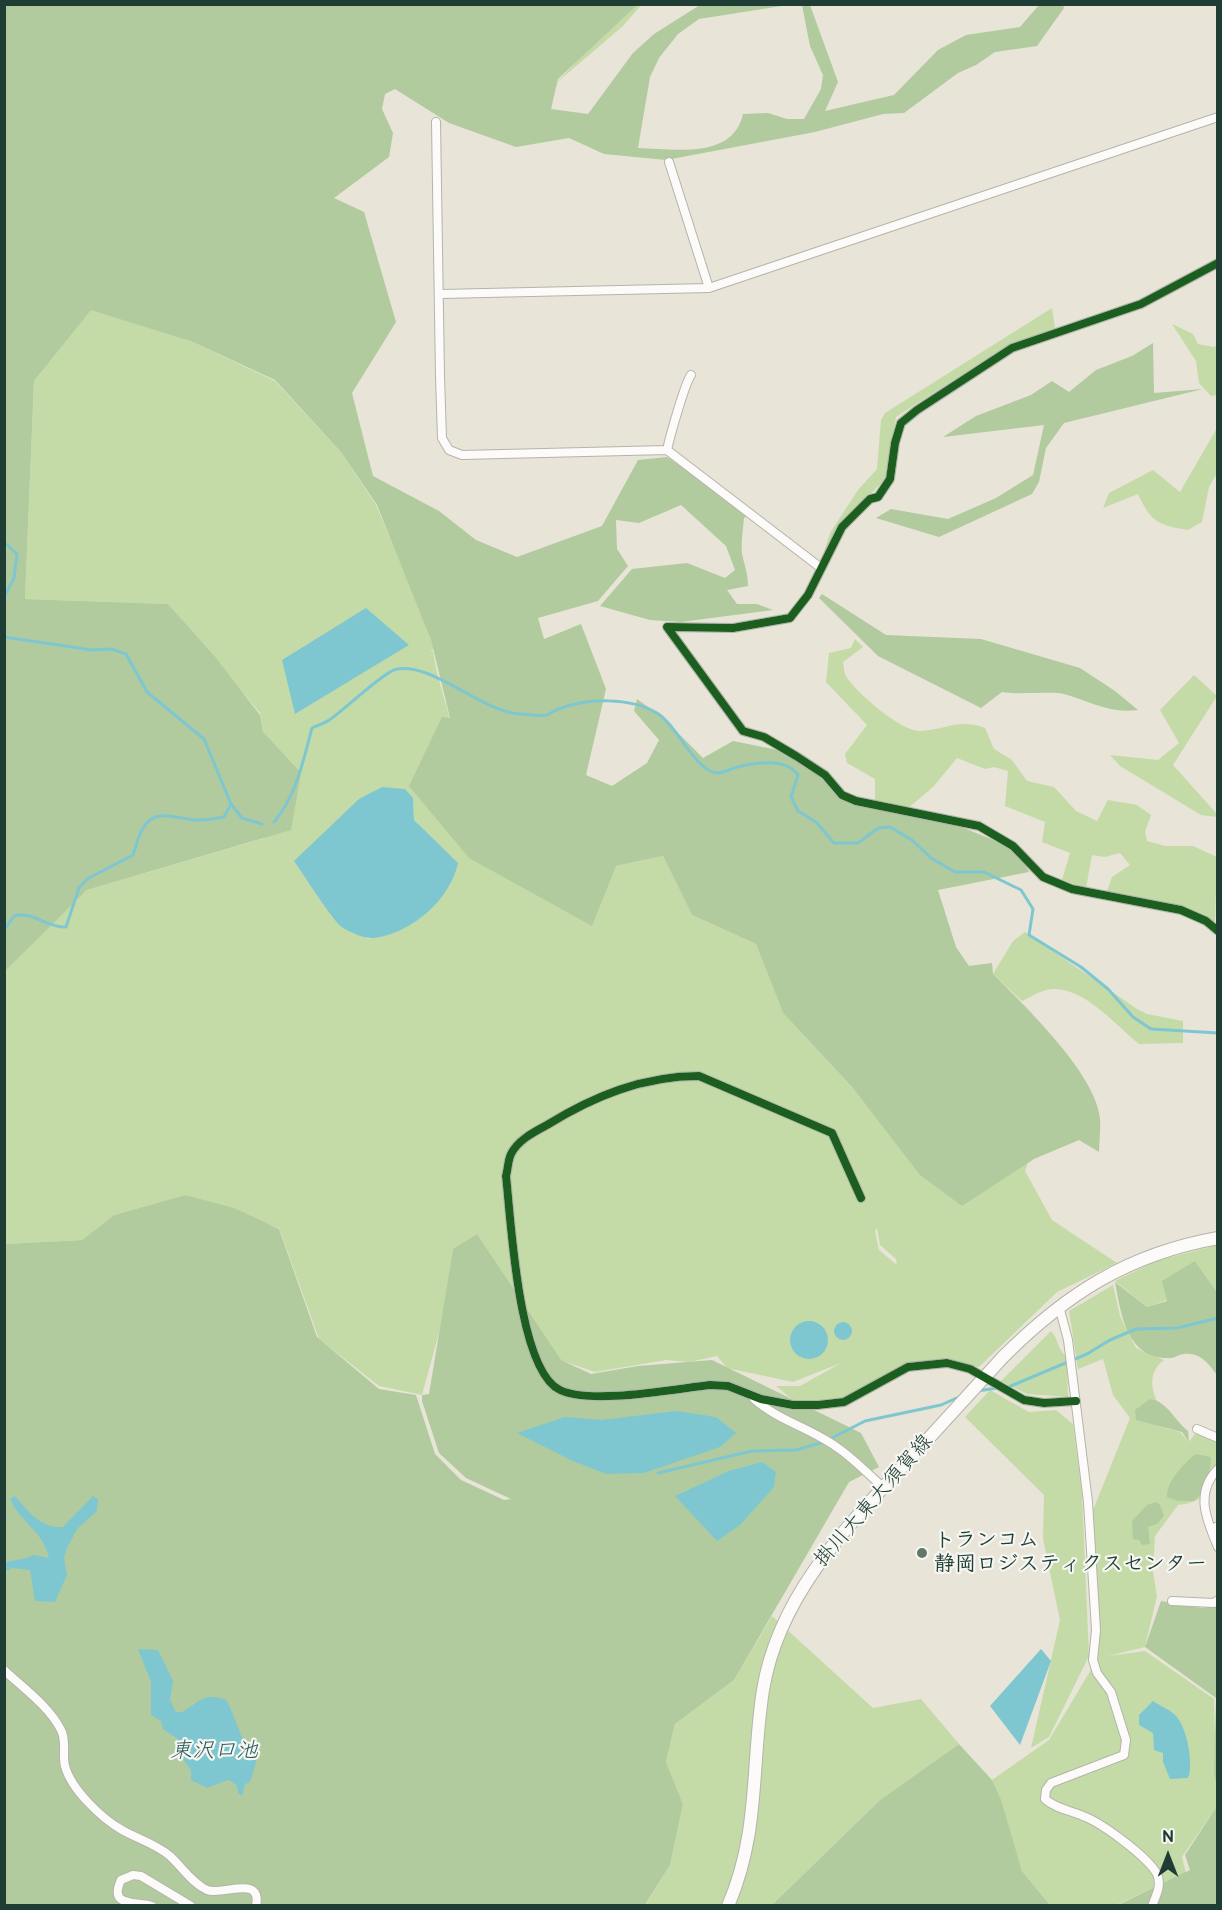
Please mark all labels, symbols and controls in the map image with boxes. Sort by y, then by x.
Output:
street label: 掛川大東大須賀線 [809,1429,939,1573]
place label: トランコム 静岡ロジスティクスセンター [934,1528,1207,1578]
marker: トランコム 静岡ロジスティクスセンター [915,1546,929,1560]
water label: 東沢口池 [170,1738,258,1764]
north arrow [1138,1826,1198,1886]
text: N [1162,1828,1174,1847]

